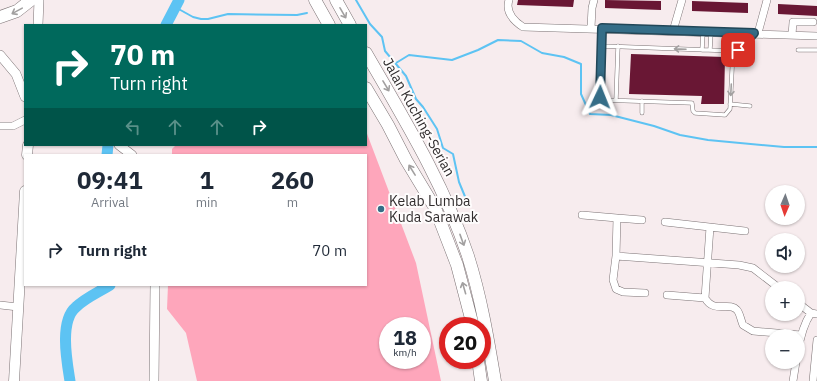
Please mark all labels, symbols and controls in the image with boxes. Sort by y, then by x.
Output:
one-way arrow [339,6,347,18]
one-way arrow [11,7,23,15]
pin [721,33,755,67]
text: 70 m [110,36,175,73]
icon: arrive [727,39,749,61]
icon: right [44,40,96,92]
one-way arrow [674,45,687,53]
street label: Jalan Kuching-Serian [379,55,459,179]
text: Turn right [110,72,188,95]
position arrow [579,76,621,118]
one-way arrow [382,80,390,92]
one-way arrow [727,83,734,96]
icon: left [122,116,144,138]
icon: ahead [164,116,186,138]
icon: ahead [206,116,228,138]
icon: right [248,116,270,138]
text: 09:41 [77,164,143,196]
text: 1 [199,164,214,196]
text: 260 [271,164,314,196]
one-way arrow [407,164,415,176]
north arrow [765,185,805,225]
map controls [765,185,805,369]
place label: Kelab Lumba Kuda Sarawak [389,192,479,226]
text: Arrival [91,194,129,211]
text: min [196,194,218,211]
text: m [287,194,298,211]
marker: Kelab Lumba Kuda Sarawak [376,204,386,214]
button: sound [765,233,805,273]
one-way arrow [459,234,466,247]
icon: right [44,239,66,261]
text: Turn right [78,241,147,260]
text: 70 m [312,241,347,260]
button: + [765,281,805,321]
one-way arrow [460,282,467,295]
speed limit sign: 20 [439,317,491,369]
text: 18 [393,324,417,351]
button: − [765,329,805,369]
text: km/h [393,346,417,359]

